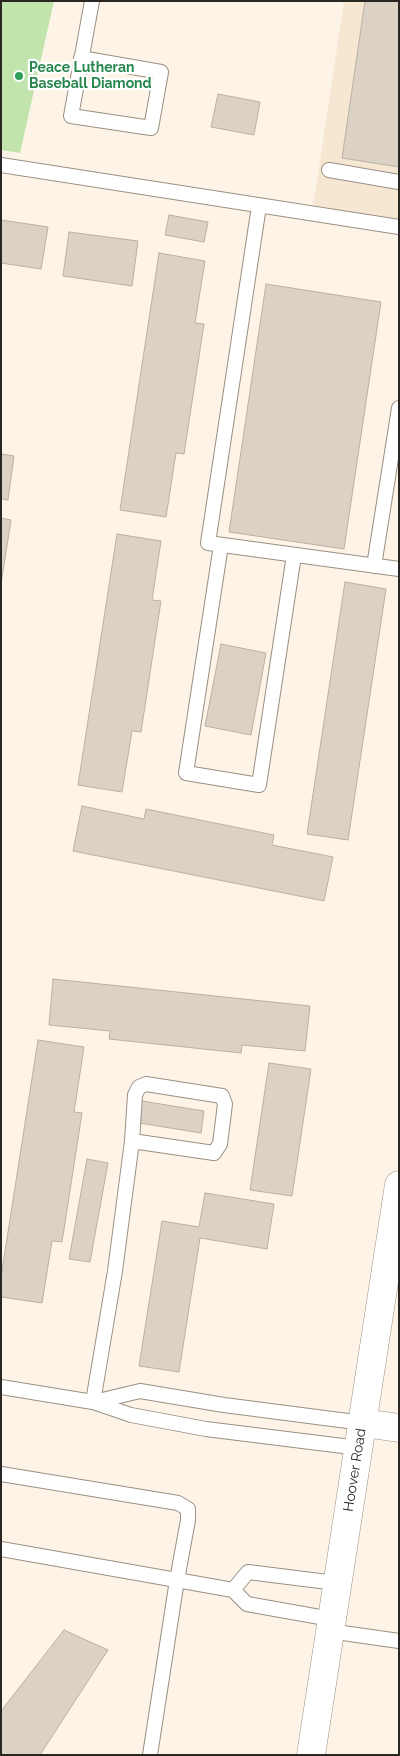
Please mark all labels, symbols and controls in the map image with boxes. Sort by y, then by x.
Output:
place label: Peace Lutheran Baseball Diamond [29,60,152,92]
marker: Peace Lutheran Baseball Diamond [13,70,25,82]
street label: Hoover Road [340,1427,370,1513]

